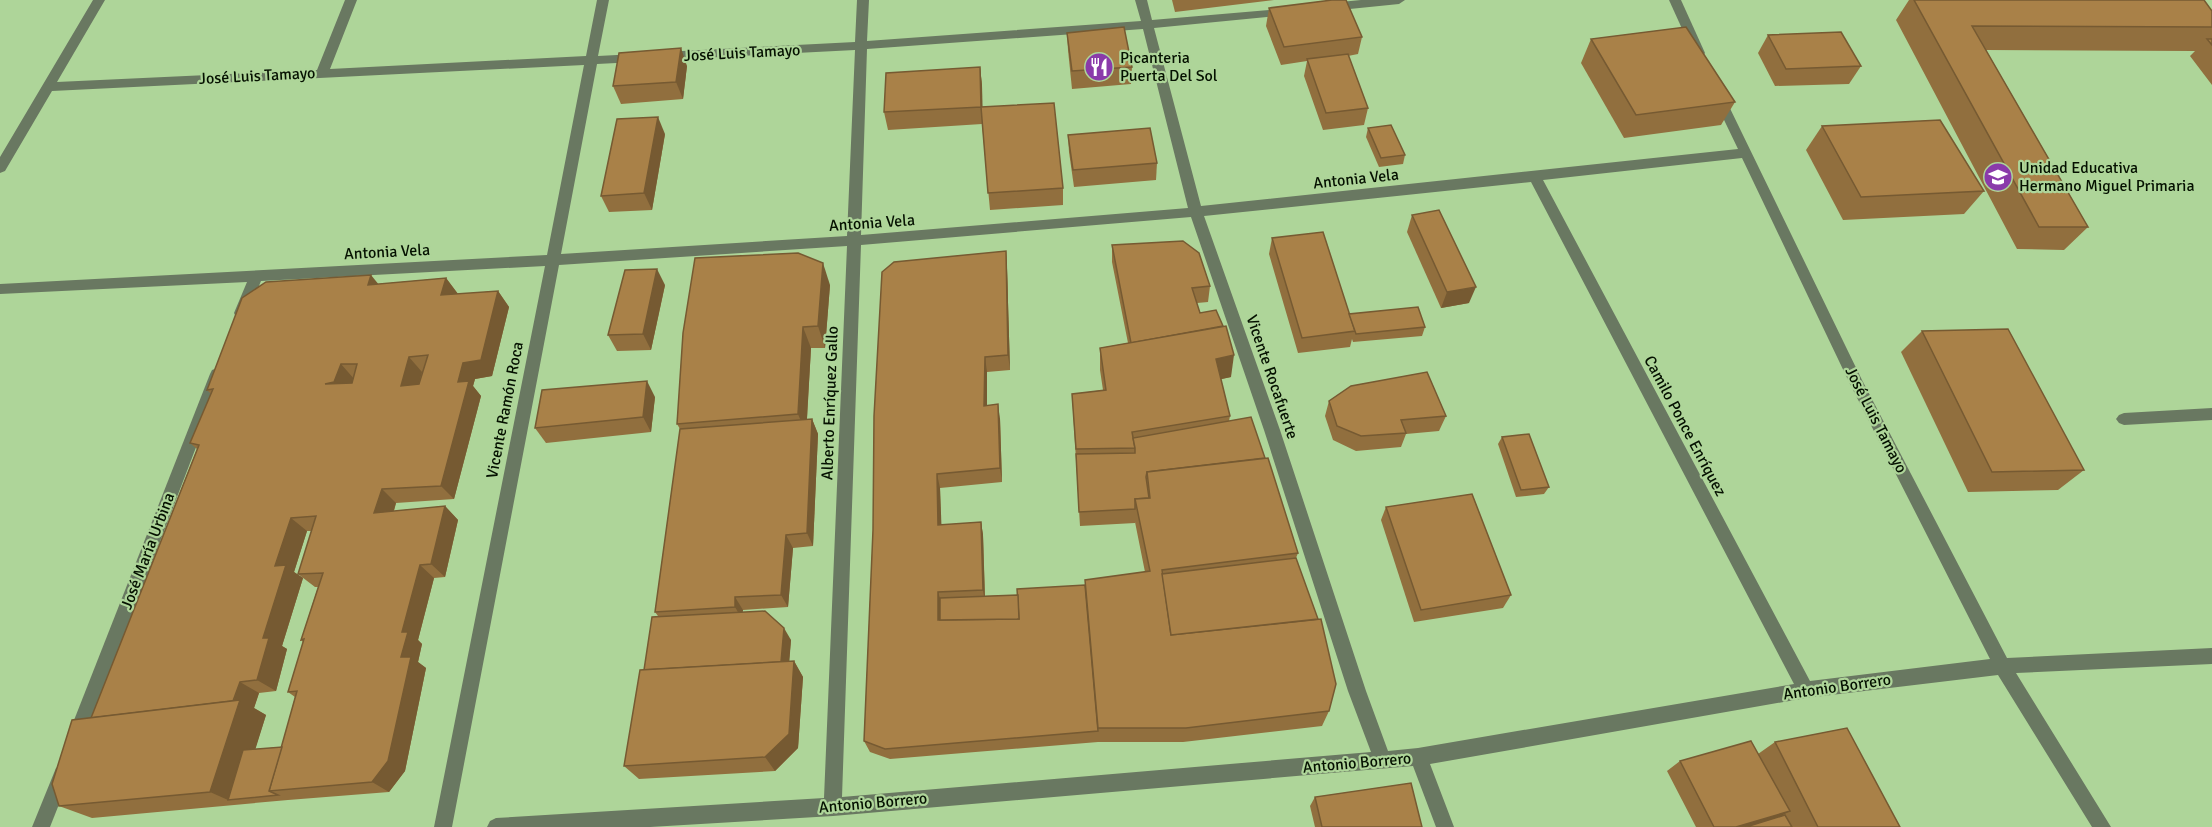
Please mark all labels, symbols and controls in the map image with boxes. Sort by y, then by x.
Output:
street label: José Luis Tamayo [683,40,801,66]
place label: Picanteria Puerta Del Sol [1120,48,1218,86]
restaurant icon: Picanteria Puerta Del Sol [1083,51,1115,83]
street label: José Luis Tamayo [198,63,316,89]
place label: Unidad Educativa Hermano Miguel Primaria [2019,158,2195,196]
school or university icon: Unidad Educativa Hermano Miguel Primaria [1982,161,2014,193]
street label: Antonia Vela [1312,165,1400,193]
street label: Antonia Vela [828,210,916,236]
street label: Antonia Vela [343,240,431,264]
street label: Vicente Rocafuerte [1241,312,1303,442]
street label: Alberto Enríquez Gallo [817,326,843,480]
street label: Vicente Ramón Roca [482,340,528,480]
street label: Camilo Ponce Enríquez [1639,352,1731,500]
street label: José Luis Tamayo [1841,364,1911,476]
street label: José María Urbina [117,490,179,612]
street label: Antonio Borrero [1782,670,1892,704]
street label: Antonio Borrero [1302,748,1412,778]
street label: Antonio Borrero [818,788,928,818]

